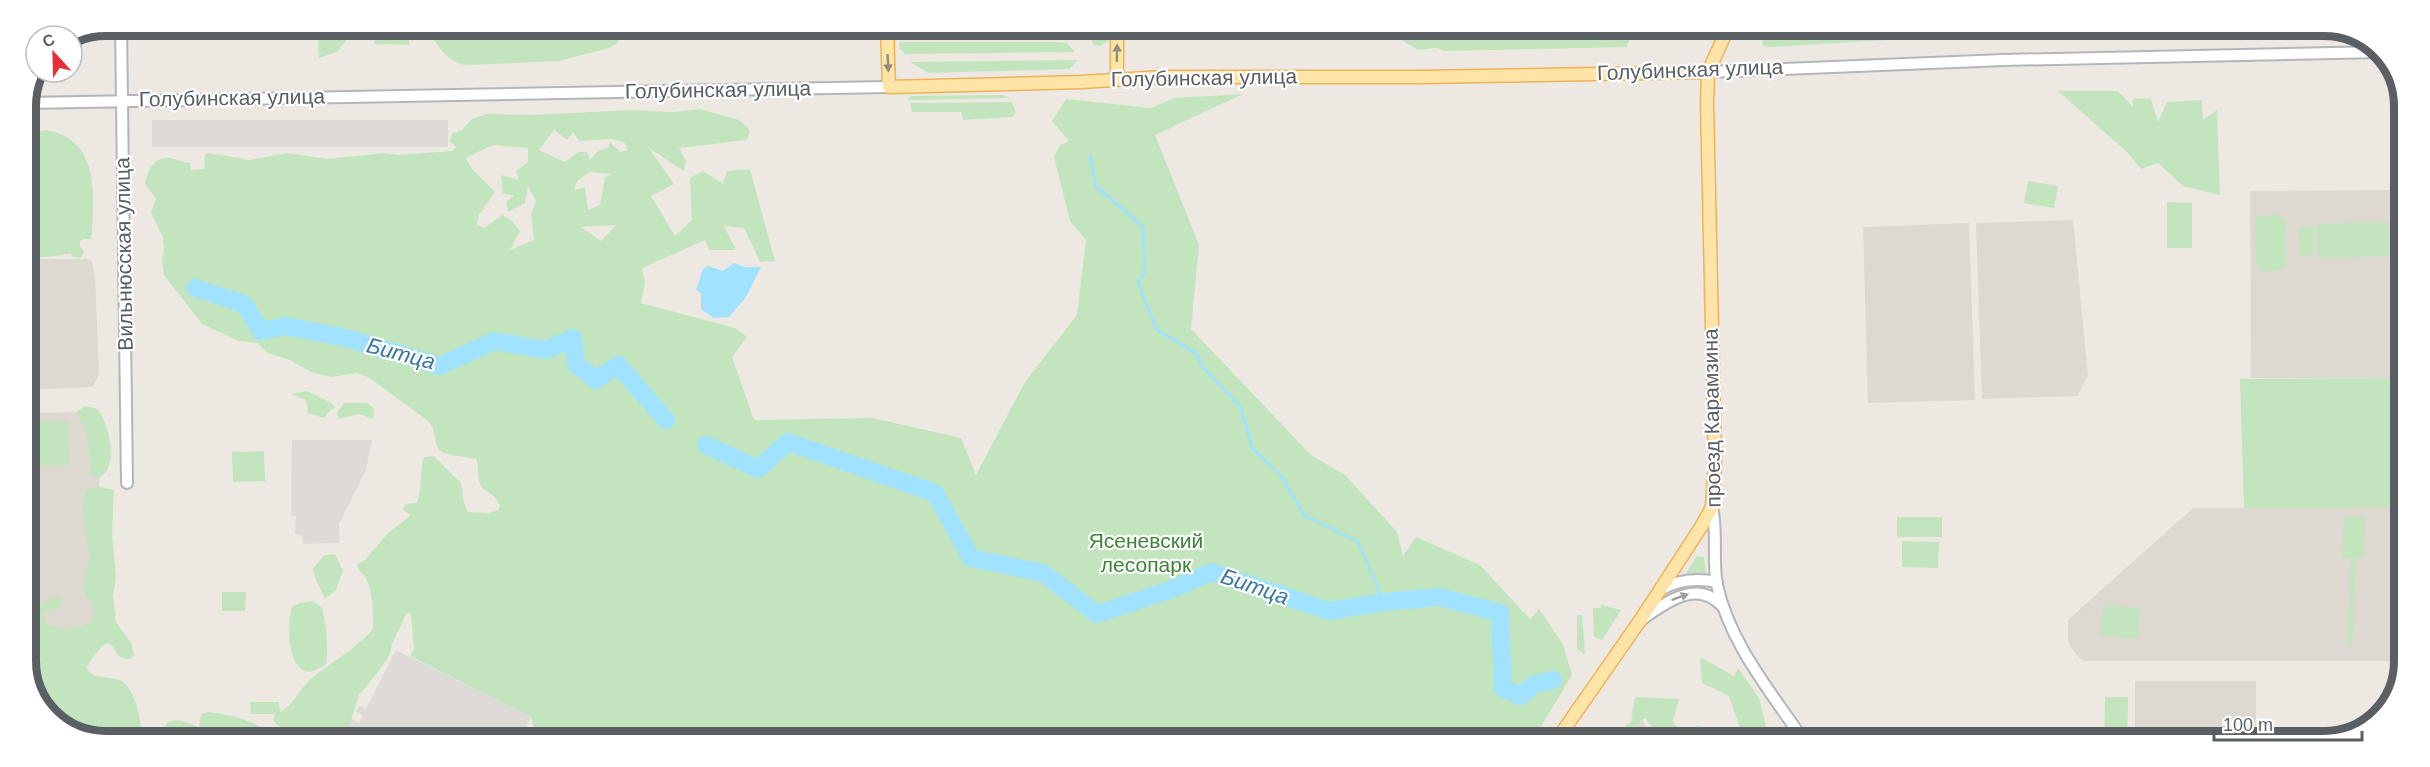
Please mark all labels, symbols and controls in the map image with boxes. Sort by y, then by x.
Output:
north arrow [24,24,84,84]
text: С [40,30,58,51]
one-way arrow [1112,44,1122,63]
one-way arrow [883,53,892,72]
street label: Голубинская улица [1596,55,1784,84]
street label: Голубинская улица [1111,64,1298,91]
street label: Голубинская улица [625,76,812,103]
street label: Голубинская улица [139,84,326,111]
street label: Вильнюсская улица [110,157,137,351]
street label: проезд Карамзина [1698,328,1725,508]
water label: Битца [364,332,438,375]
park label: Ясеневский лесопарк [1089,529,1203,576]
water label: Битца [1218,563,1292,610]
one-way arrow [1671,592,1689,602]
scale bar [2214,704,2362,742]
text: 100 m [2223,715,2273,735]

